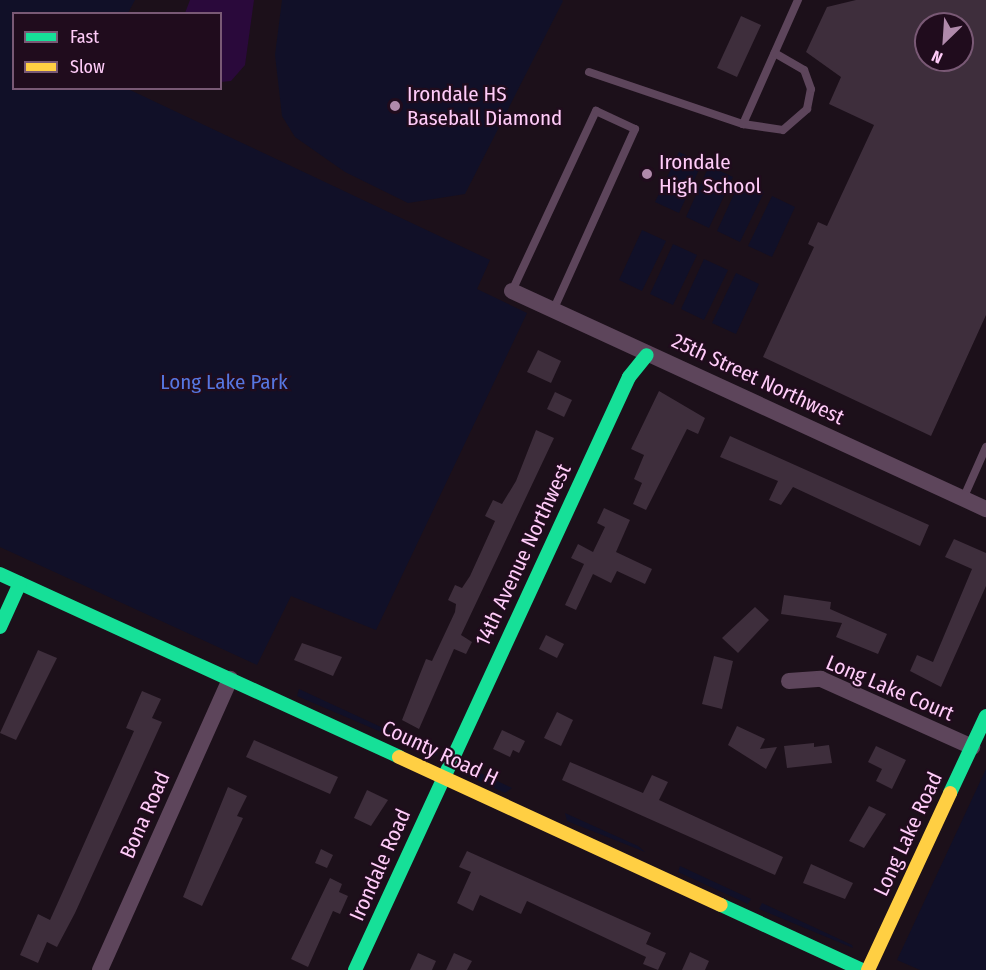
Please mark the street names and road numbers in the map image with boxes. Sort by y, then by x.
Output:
street label: 25th Street Northwest [668,328,848,430]
street label: 14th Avenue Northwest [470,460,576,650]
street label: Long Lake Court [822,650,958,726]
street label: County Road H [378,715,502,791]
street label: Bona Road [115,768,175,862]
street label: Long Lake Road [868,768,948,900]
street label: Irondale Road [344,805,416,925]

